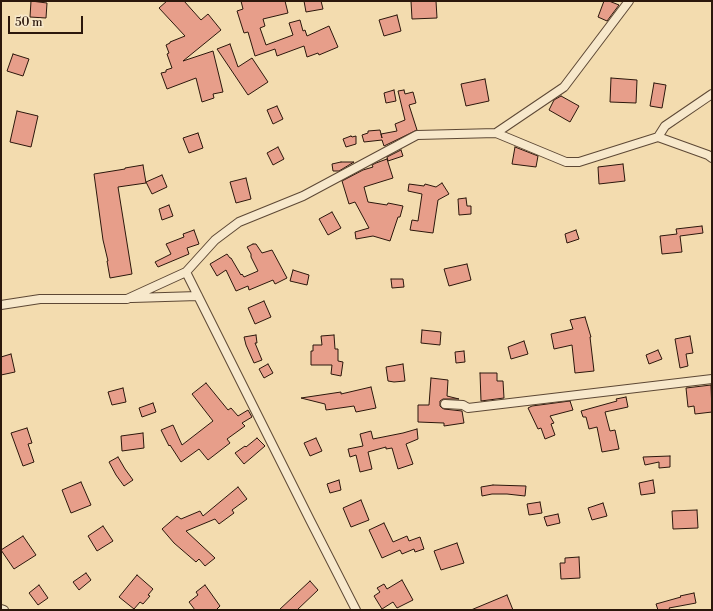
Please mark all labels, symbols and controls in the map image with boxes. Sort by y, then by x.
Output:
scale bar [10,8,85,34]
text: 50 m [15,15,43,30]

